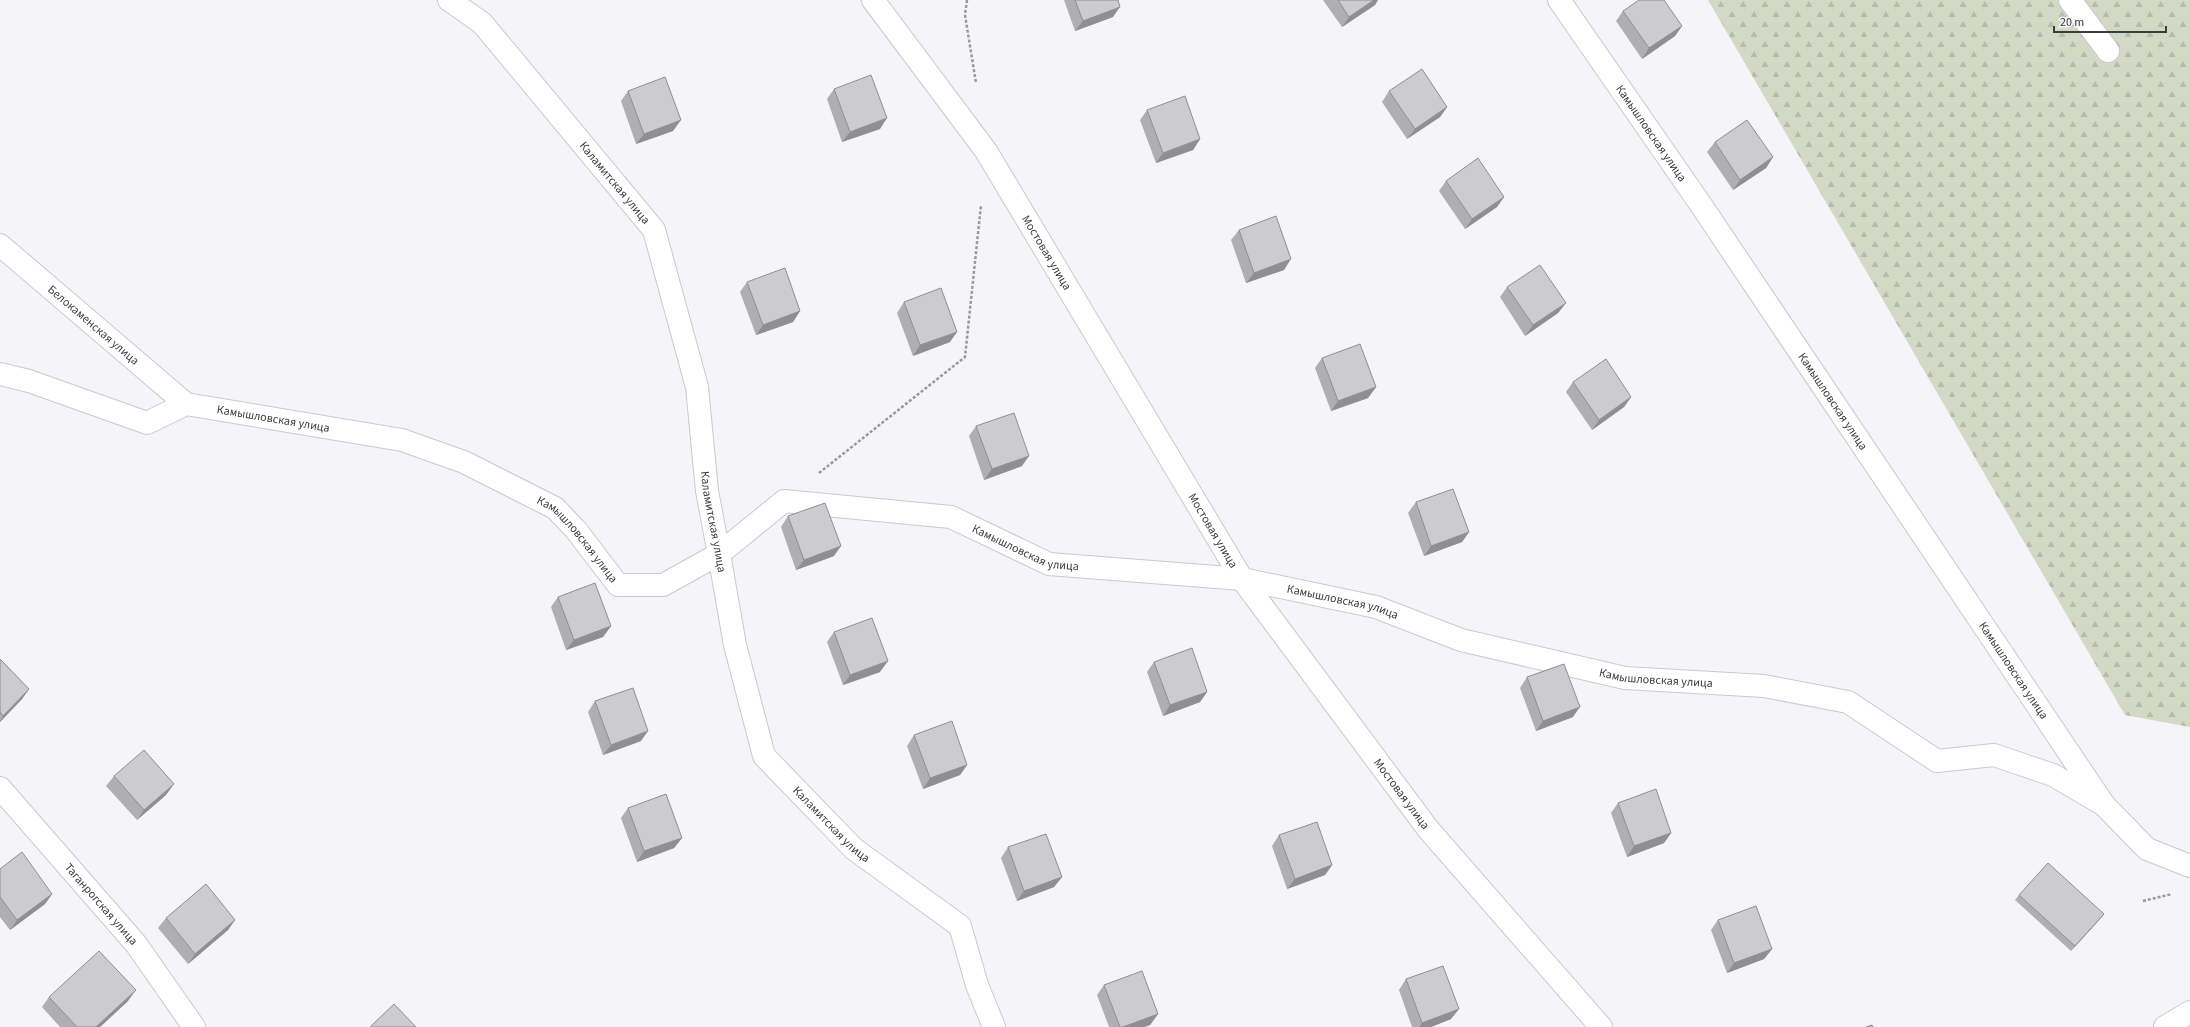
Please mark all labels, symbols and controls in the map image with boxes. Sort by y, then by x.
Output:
scale bar [2054,8,2166,34]
text: 20 m [2060,14,2084,31]
street label: Камышловская улица [1612,81,1691,185]
street label: Каламитская улица [575,138,654,228]
street label: Мостовая улица [1018,212,1076,293]
street label: Белокаменская улица [44,281,143,369]
street label: Камышловская улица [1794,349,1872,454]
street label: Камышловская улица [216,401,331,436]
street label: Каламитская улица [697,470,731,574]
street label: Мостовая улица [1184,490,1242,571]
street label: Камышловская улица [534,492,622,586]
street label: Камышловская улица [969,520,1080,575]
street label: Камышловская улица [1285,580,1401,623]
street label: Камышловская улица [1975,618,2052,723]
street label: Камышловская улица [1598,664,1713,692]
street label: Мостовая улица [1370,755,1434,833]
street label: Каламитская улица [789,782,874,866]
street label: Таганрогская улица [61,859,142,949]

